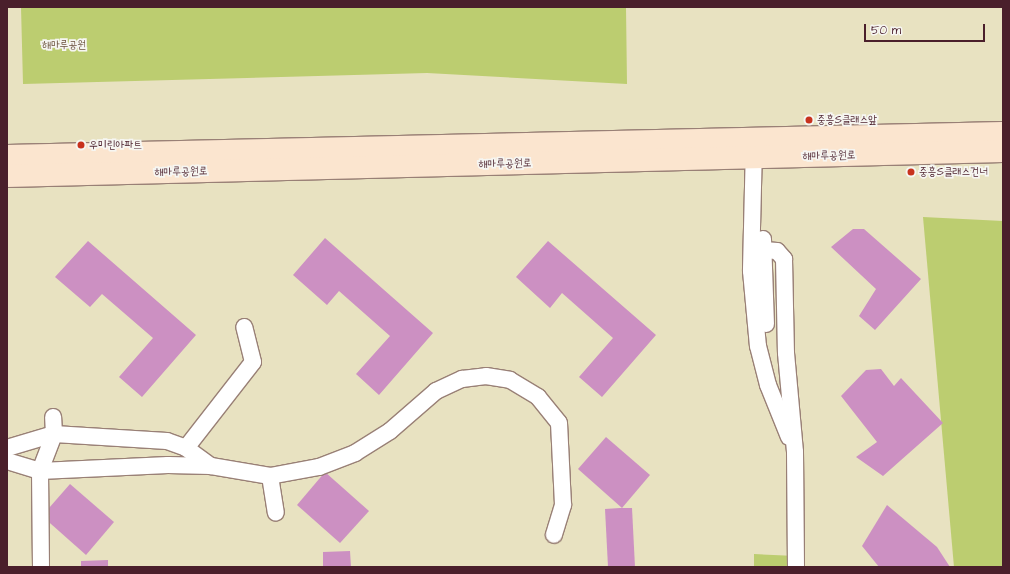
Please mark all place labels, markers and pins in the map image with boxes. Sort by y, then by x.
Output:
place label: 중흥S클래스앞 [817,113,877,127]
marker: 중흥S클래스앞 [804,115,814,125]
place label: 우미린아파트 [89,138,142,152]
marker: 우미린아파트 [76,140,86,150]
place label: 중흥S클래스건너 [919,165,988,179]
marker: 중흥S클래스건너 [906,167,916,177]

